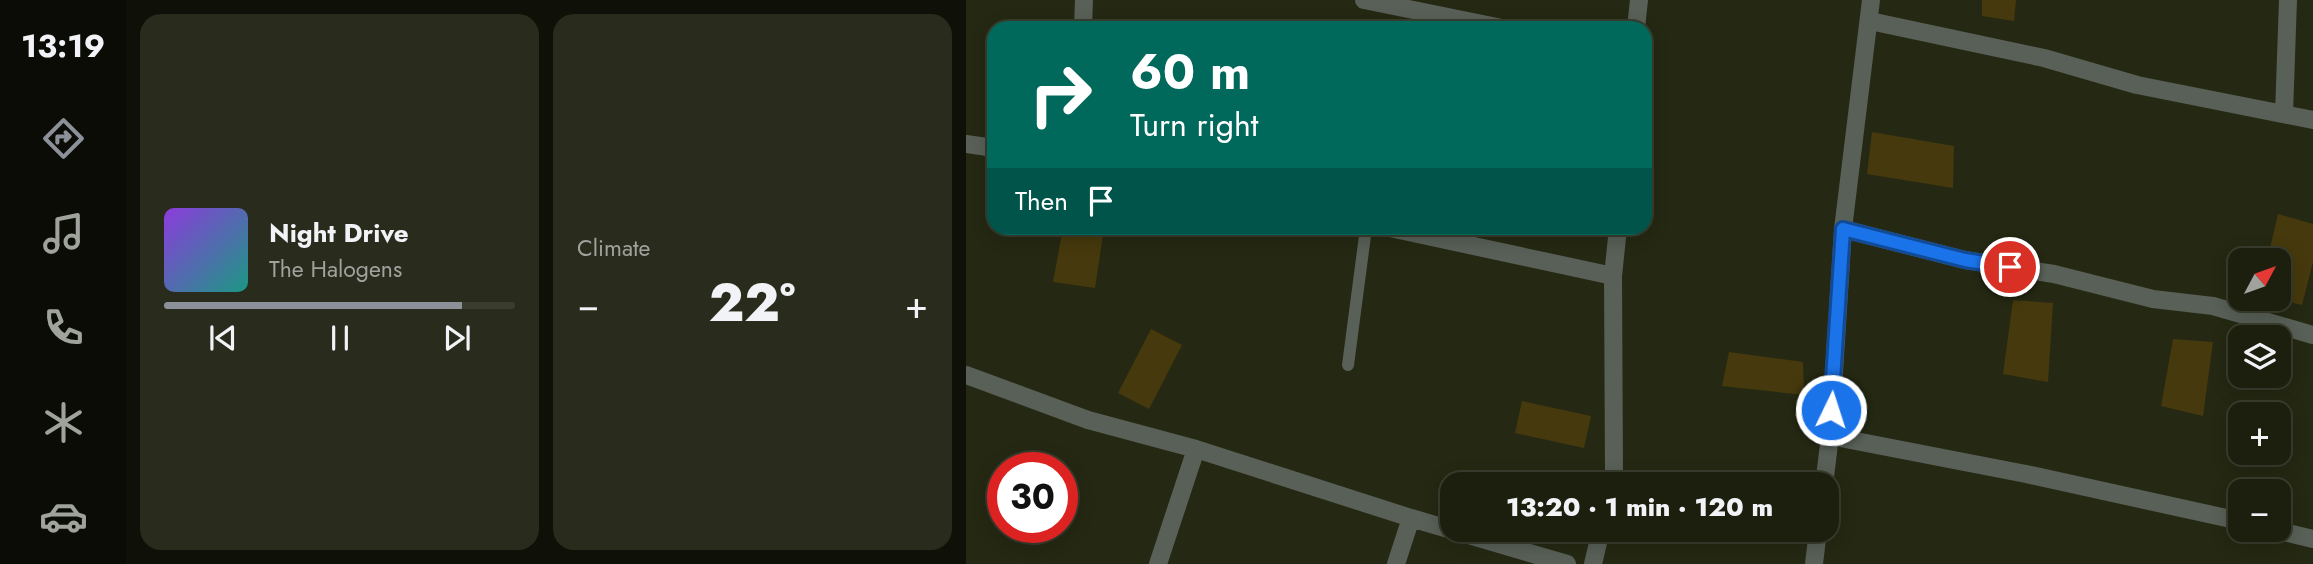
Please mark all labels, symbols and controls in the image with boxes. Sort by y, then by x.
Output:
text: 13:19 [21,23,105,69]
text: 60 m [1130,37,1250,107]
icon: right [1015,49,1106,140]
text: Turn right [1130,102,1259,148]
icon: directions [39,114,88,163]
text: Then [1015,182,1068,220]
icon: arrive [1082,182,1120,220]
icon: music [39,209,88,258]
text: Night Drive [269,214,409,252]
text: Climate [577,231,650,265]
pin [1980,237,2040,297]
icon: arrive [1991,248,2029,286]
north arrow [2228,248,2291,312]
map controls [2228,248,2291,542]
text: The Halogens [269,252,402,286]
text: 22° [709,265,795,341]
text: − [577,277,599,332]
text: + [905,277,928,332]
icon: phone [39,303,88,352]
icon: previous [204,319,242,357]
icon: pause [321,319,359,357]
icon: next [438,319,476,357]
button: layers [2228,325,2291,388]
position arrow [1794,373,1868,447]
icon: climate [39,398,88,447]
button: + [2228,402,2291,465]
speed limit sign: 30 [987,452,1078,543]
button: − [2228,479,2291,542]
text: 13:20 · 1 min · 120 m [1506,488,1773,526]
icon: car [39,492,88,541]

